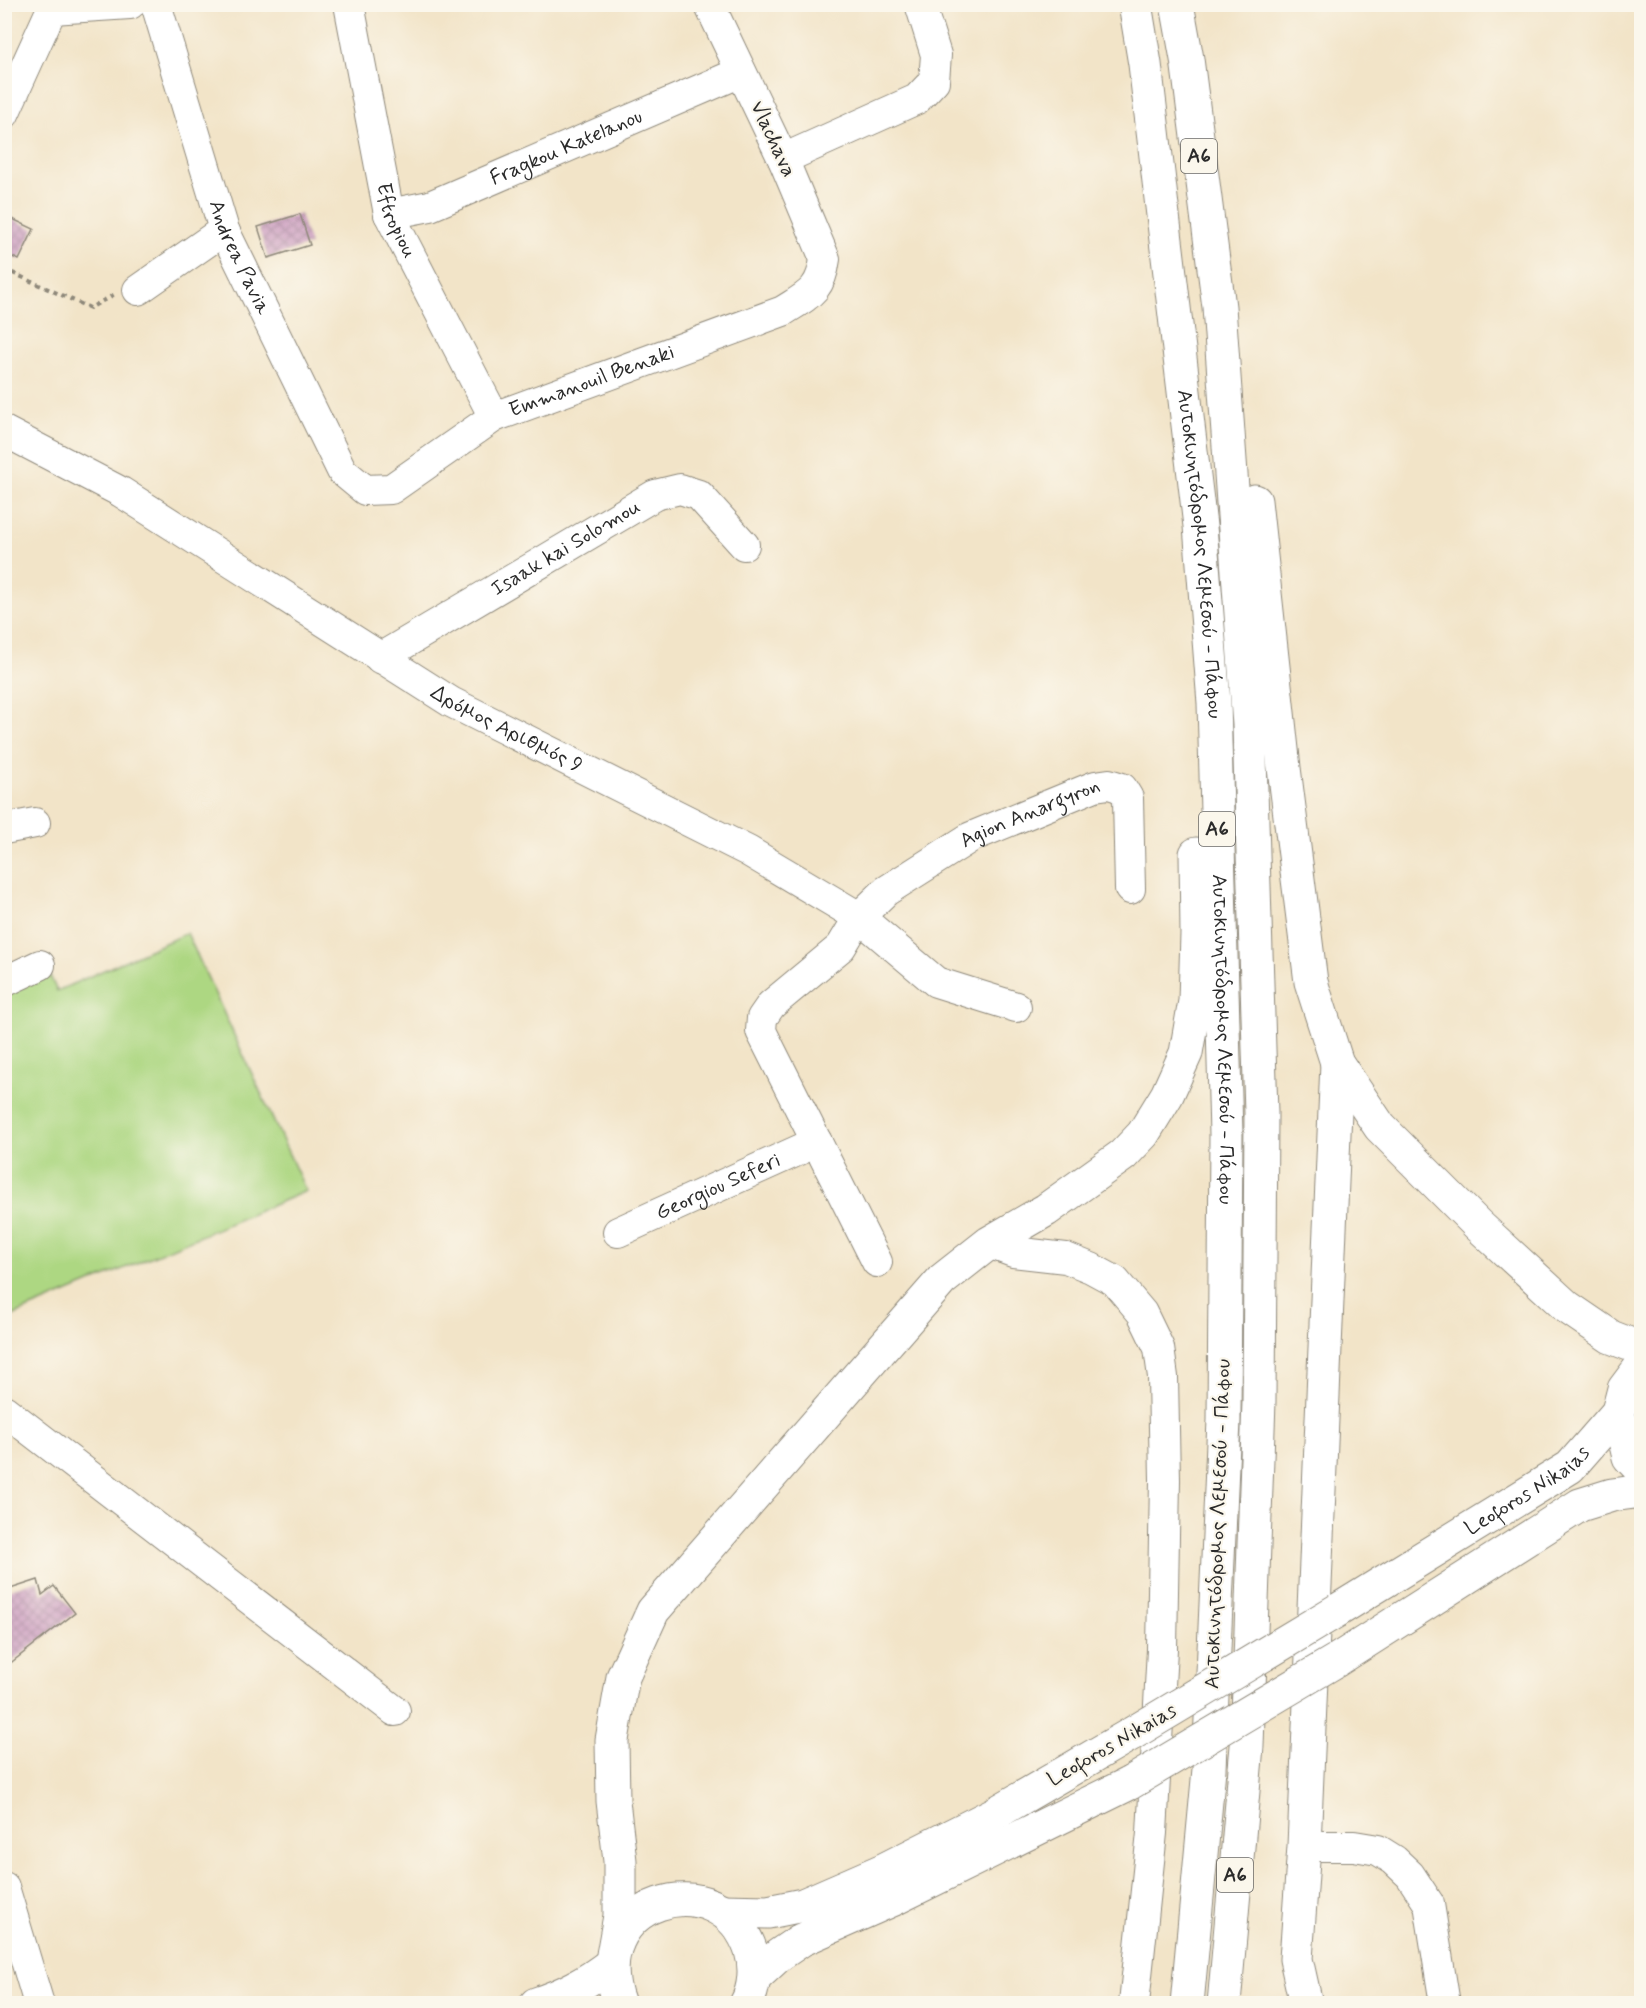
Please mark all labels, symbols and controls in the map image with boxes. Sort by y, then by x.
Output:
street label: Vlachava [743,96,803,182]
street label: Fragkou Katelanou [486,102,647,192]
road number: A6 [1181,139,1217,173]
street label: Eftropiou [369,181,423,263]
street label: Andrea Pavia [202,197,277,320]
street label: Emmanouil Benaki [505,338,678,424]
street label: Αυτοκινητόδρομος Λεμεσού - Πάφου [1170,388,1228,719]
street label: Isaak kai Solomou [486,493,646,603]
street label: Δρόμος Αριθμός 9 [425,679,587,780]
street label: Agion Anargyron [954,772,1104,855]
road number: A6 [1199,812,1235,846]
street label: Αυτοκινητόδρομος Λεμεσού - Πάφου [1205,874,1240,1205]
street label: Georgiou Seferi [651,1146,785,1227]
street label: Αυτοκινητόδρομος Λεμεσού - Πάφου [1198,1358,1238,1690]
street label: Leoforos Nikaias [1460,1440,1596,1542]
street label: Leoforos Nikaias [1042,1697,1183,1795]
road number: A6 [1217,1858,1253,1892]

